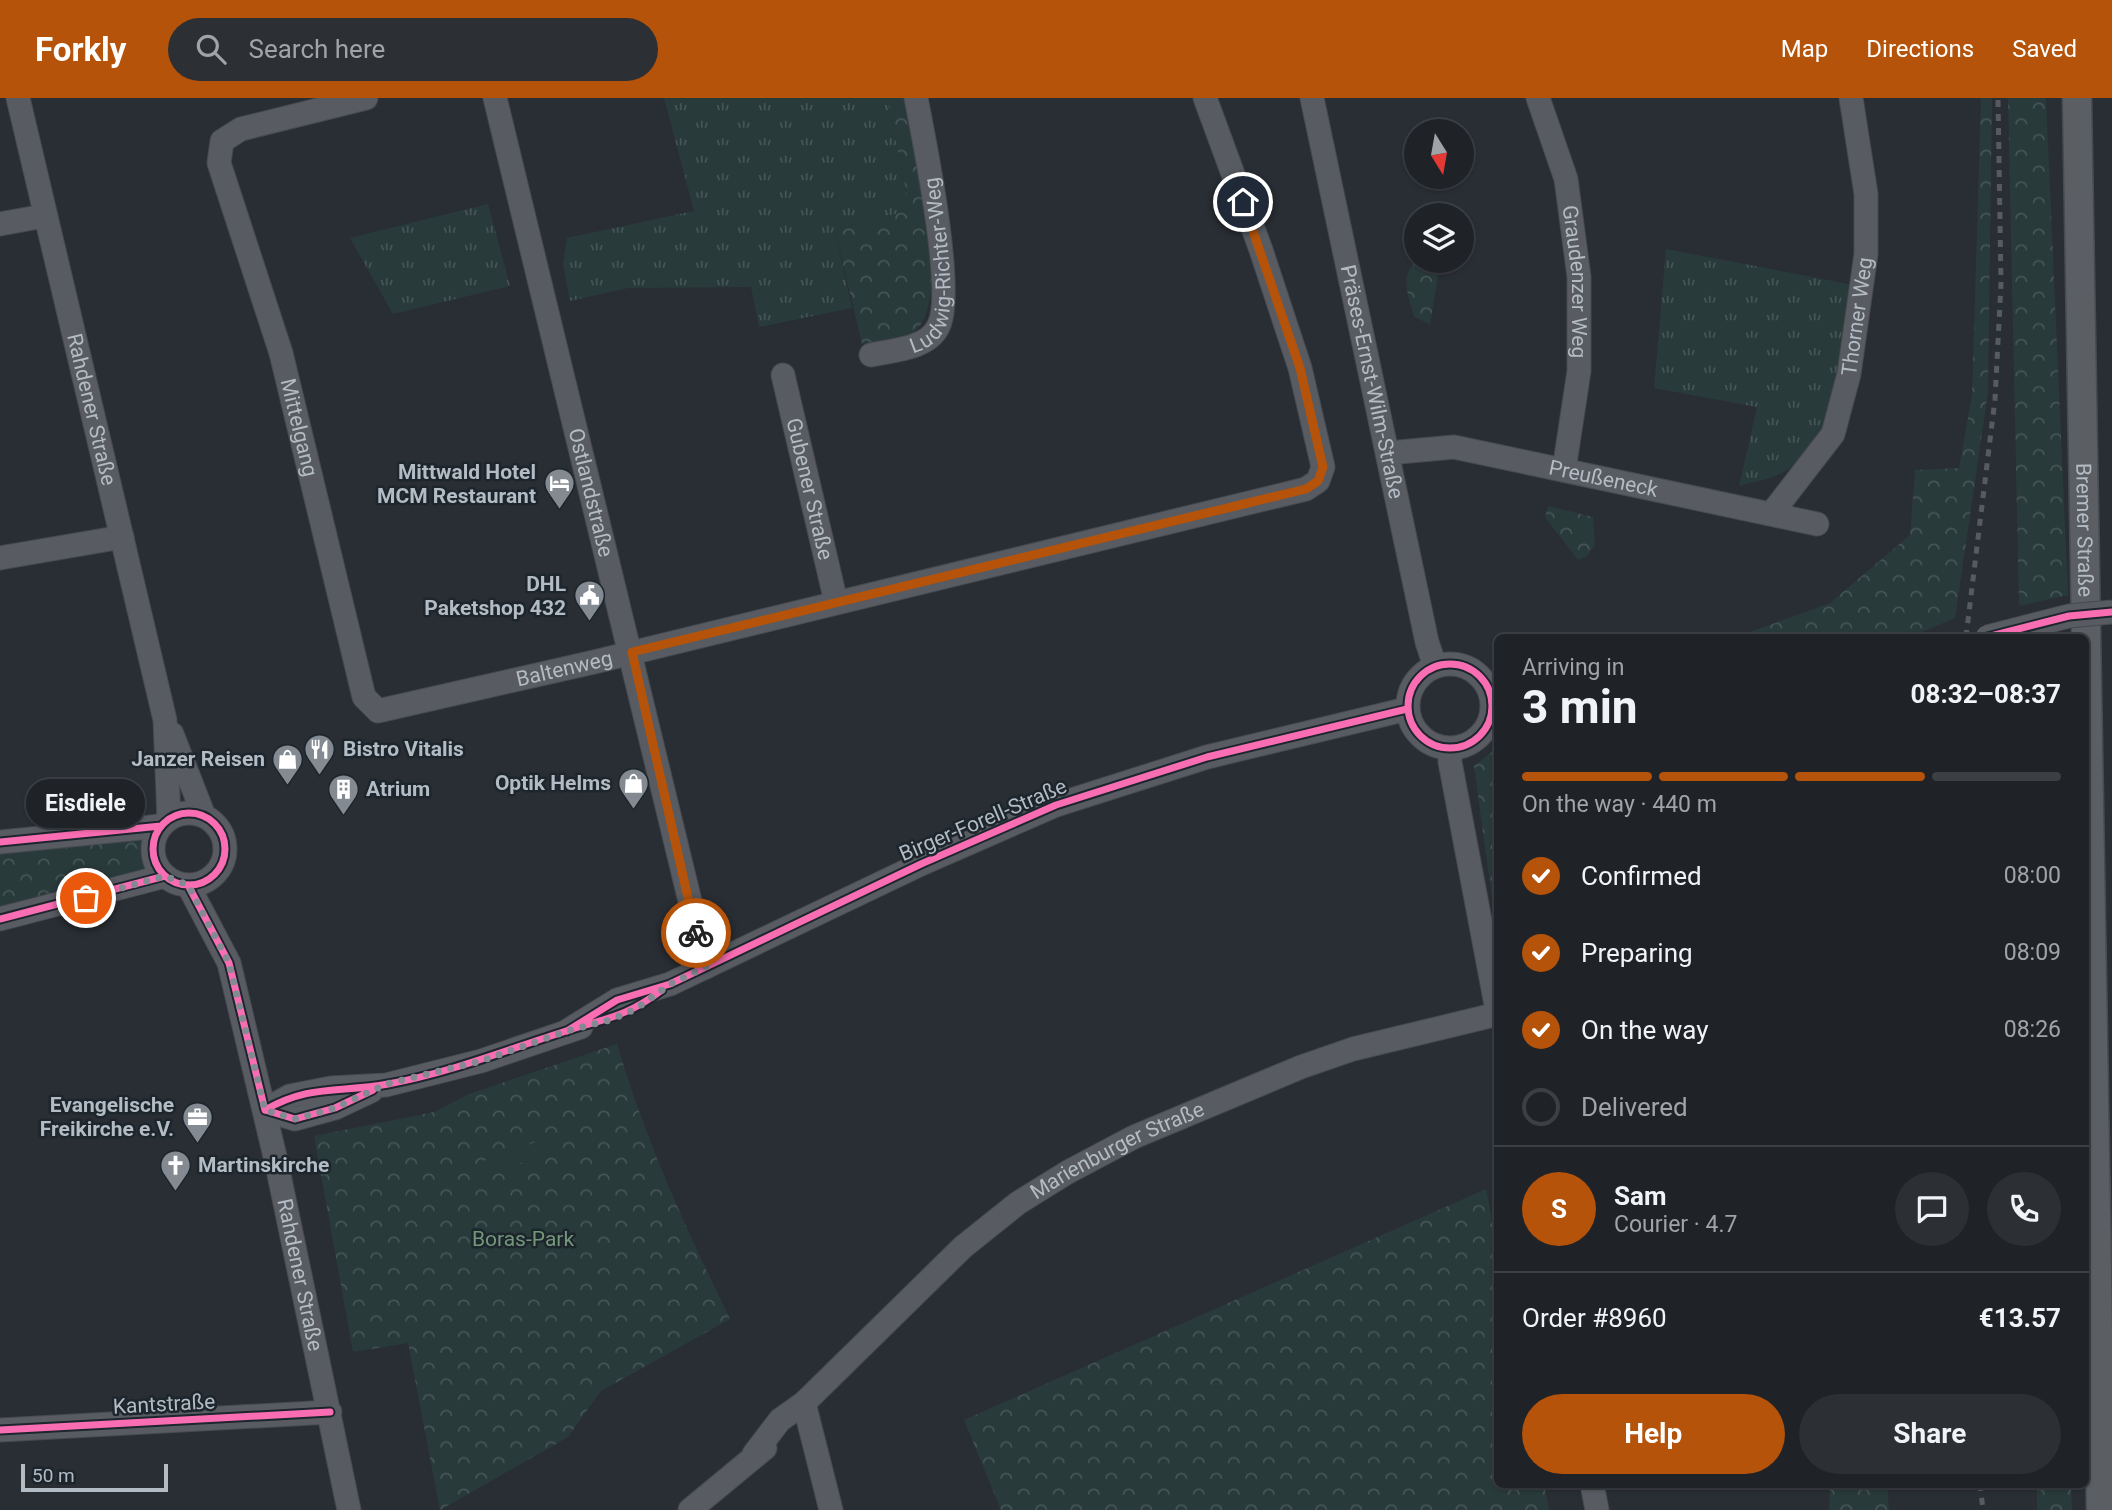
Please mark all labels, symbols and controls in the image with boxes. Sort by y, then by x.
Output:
search box [168,18,658,81]
text: Forkly [35,30,126,69]
icon: search [192,30,230,68]
text: Search here [248,34,385,64]
text: Map [1781,35,1828,63]
text: Directions [1866,35,1974,63]
text: Saved [2012,35,2077,63]
north arrow [1404,119,1474,189]
map controls [1404,119,1474,273]
pin [1213,172,1273,232]
street label: Ludwig-Richter-Weg [906,176,955,358]
icon: home [1224,183,1262,221]
button: layers [1404,203,1474,273]
street label: Graudenzer Weg [1558,204,1591,358]
street label: Thorner Weg [1837,256,1877,377]
street label: Präses-Ernst-Wilm-Straße [1336,263,1408,501]
street label: Rahdener Straße [62,331,121,488]
street label: Mittelgang [276,376,322,479]
street label: Gubener Straße [781,416,838,562]
street label: Ostlandstraße [564,426,618,559]
street label: Preußeneck [1547,455,1660,502]
place label: Mittwald Hotel MCM Restaurant [377,460,536,508]
street label: Bremer Straße [2071,463,2097,597]
hotel icon: Mittwald Hotel MCM Restaurant [542,467,576,511]
place label: DHL Paketshop 432 [424,572,566,620]
public building icon: DHL Paketshop 432 [572,579,606,623]
street label: Baltenweg [514,646,615,691]
text: Arriving in [1522,654,1625,681]
text: 08:32–08:37 [1911,679,2061,709]
text: 3 min [1522,680,1638,734]
restaurant icon: Bistro Vitalis [303,732,337,776]
place label: Bistro Vitalis [343,737,464,761]
shop icon: Janzer Reisen [271,742,305,786]
place label: Janzer Reisen [131,747,265,771]
shop icon: Optik Helms [617,766,651,810]
place label: Optik Helms [495,771,611,795]
building icon: Atrium [326,772,360,816]
street label: Birger-Forell-Straße [896,774,1070,866]
place label: Atrium [366,777,430,801]
callout: Eisdiele [27,779,146,828]
text: Eisdiele [45,790,126,817]
text: On the way · 440 m [1522,791,1717,818]
icon: check [1522,857,1560,895]
text: Confirmed [1581,861,1702,891]
text: 08:00 [2004,862,2061,889]
pin [56,868,116,928]
icon: bag [67,879,105,917]
courier [661,898,731,968]
icon: bike [677,914,715,952]
icon: check [1522,934,1560,972]
text: Preparing [1581,938,1693,968]
text: 08:09 [2004,939,2061,966]
icon: check [1522,1011,1560,1049]
text: On the way [1581,1015,1709,1045]
text: 08:26 [2004,1016,2061,1043]
text: Delivered [1581,1092,1688,1122]
place label: Evangelische Freikirche e.V. [40,1093,174,1141]
street label: Marienburger Straße [1026,1097,1208,1204]
office icon: Evangelische Freikirche e.V. [180,1100,214,1144]
church icon: Martinskirche [158,1148,192,1192]
place label: Martinskirche [198,1153,329,1177]
button: chat [1895,1172,1969,1246]
button: phone [1987,1172,2061,1246]
text: Sam [1614,1181,1666,1211]
text: S [1551,1194,1567,1224]
street label: Rahdener Straße [272,1196,328,1353]
text: Courier · 4.7 [1614,1211,1737,1238]
park label: Boras-Park [472,1227,574,1251]
text: Order #8960 [1522,1303,1667,1333]
text: €13.57 [1979,1303,2061,1333]
street label: Kantstraße [112,1389,216,1419]
button: Help [1522,1394,1785,1474]
button: Share [1799,1394,2061,1474]
scale bar [21,1461,168,1493]
text: 50 m [32,1464,75,1487]

